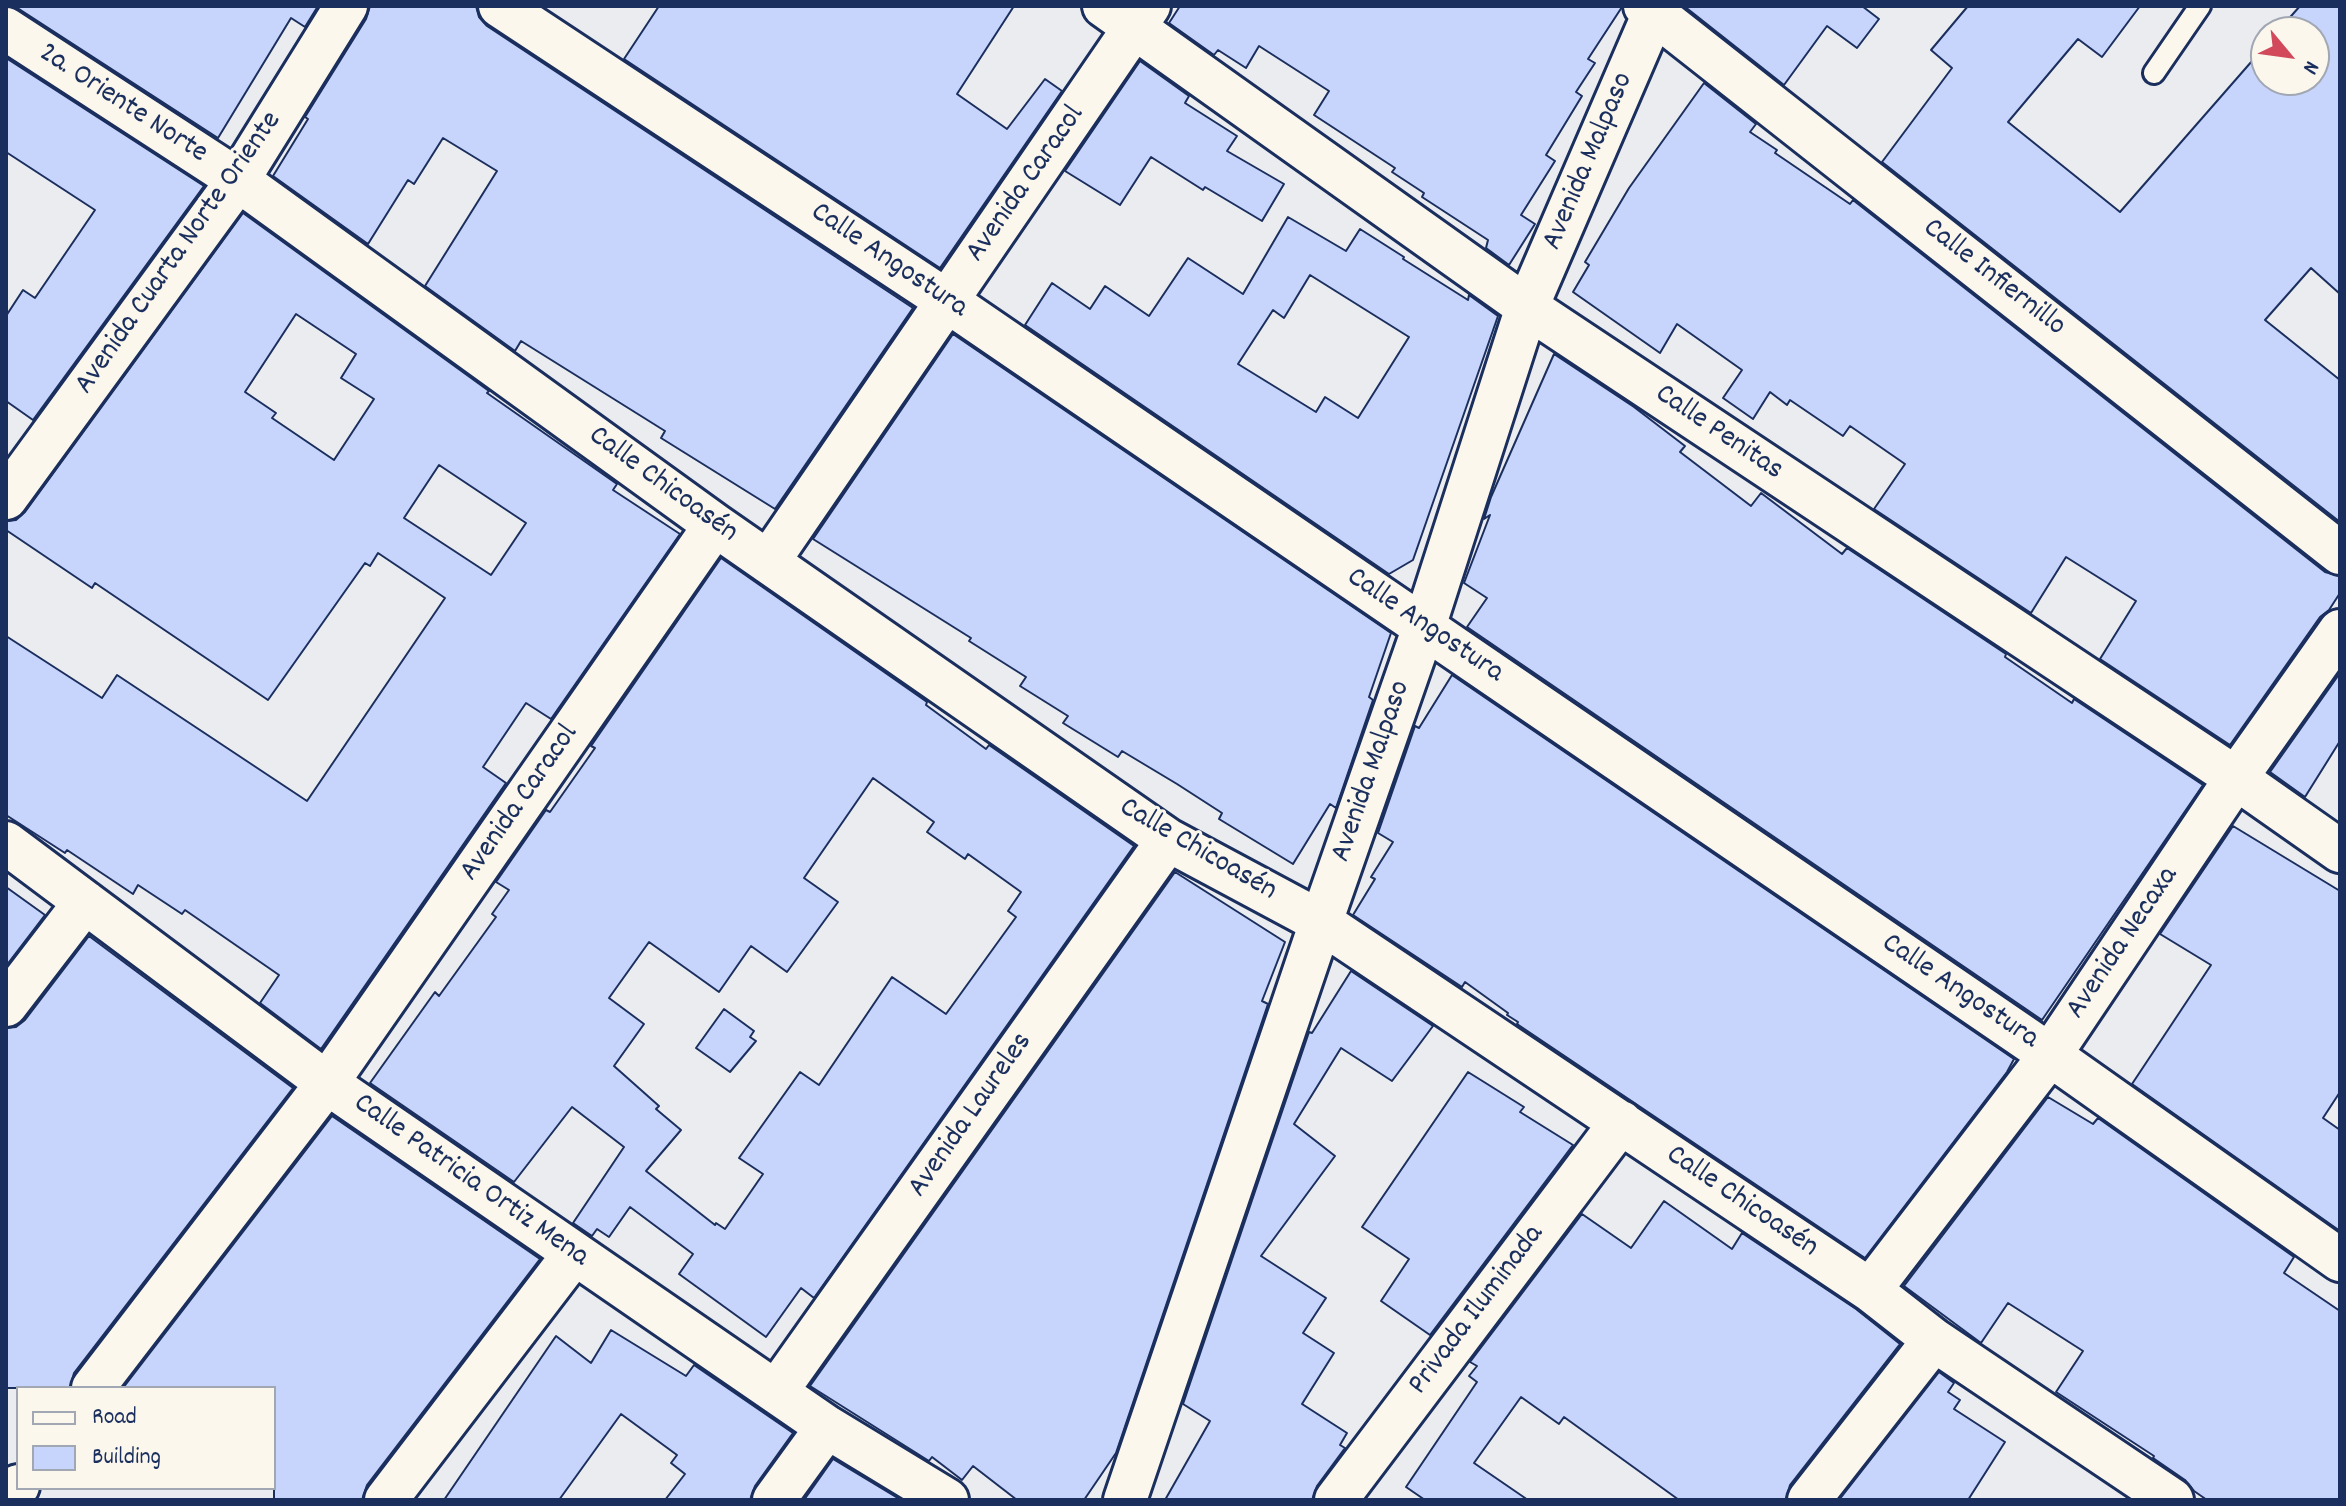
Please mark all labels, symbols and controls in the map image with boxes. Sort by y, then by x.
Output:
north arrow [2250,16,2330,96]
street label: 2a. Oriente Norte [31,37,213,173]
text: N [2293,55,2326,79]
street label: Avenida Malpaso [1536,68,1644,256]
street label: Avenida Caracol [960,100,1094,270]
street label: Avenida Cuarta Norte Oriente [69,106,291,402]
street label: Calle Angostura [803,196,973,328]
street label: Calle Infiernillo [1914,212,2072,346]
street label: Calle Penitas [1647,378,1789,490]
street label: Calle Chicoasén [580,420,744,552]
street label: Calle Angostura [1339,561,1509,693]
street label: Avenida Malpaso [1325,677,1421,867]
street label: Avenida Caracol [454,719,588,889]
street label: Calle Chicoasén [1112,791,1282,911]
street label: Avenida Necaxa [2060,861,2188,1027]
street label: Calle Angostura [1874,927,2044,1059]
street label: Avenida Laureles [902,1027,1042,1205]
street label: Calle Patricia Ortiz Mena [345,1087,595,1277]
street label: Calle Chicoasén [1658,1139,1824,1267]
street label: Privada Iluminada [1402,1219,1554,1403]
legend [16,1386,276,1490]
text: Road [92,1401,137,1435]
text: Building [92,1441,161,1475]

